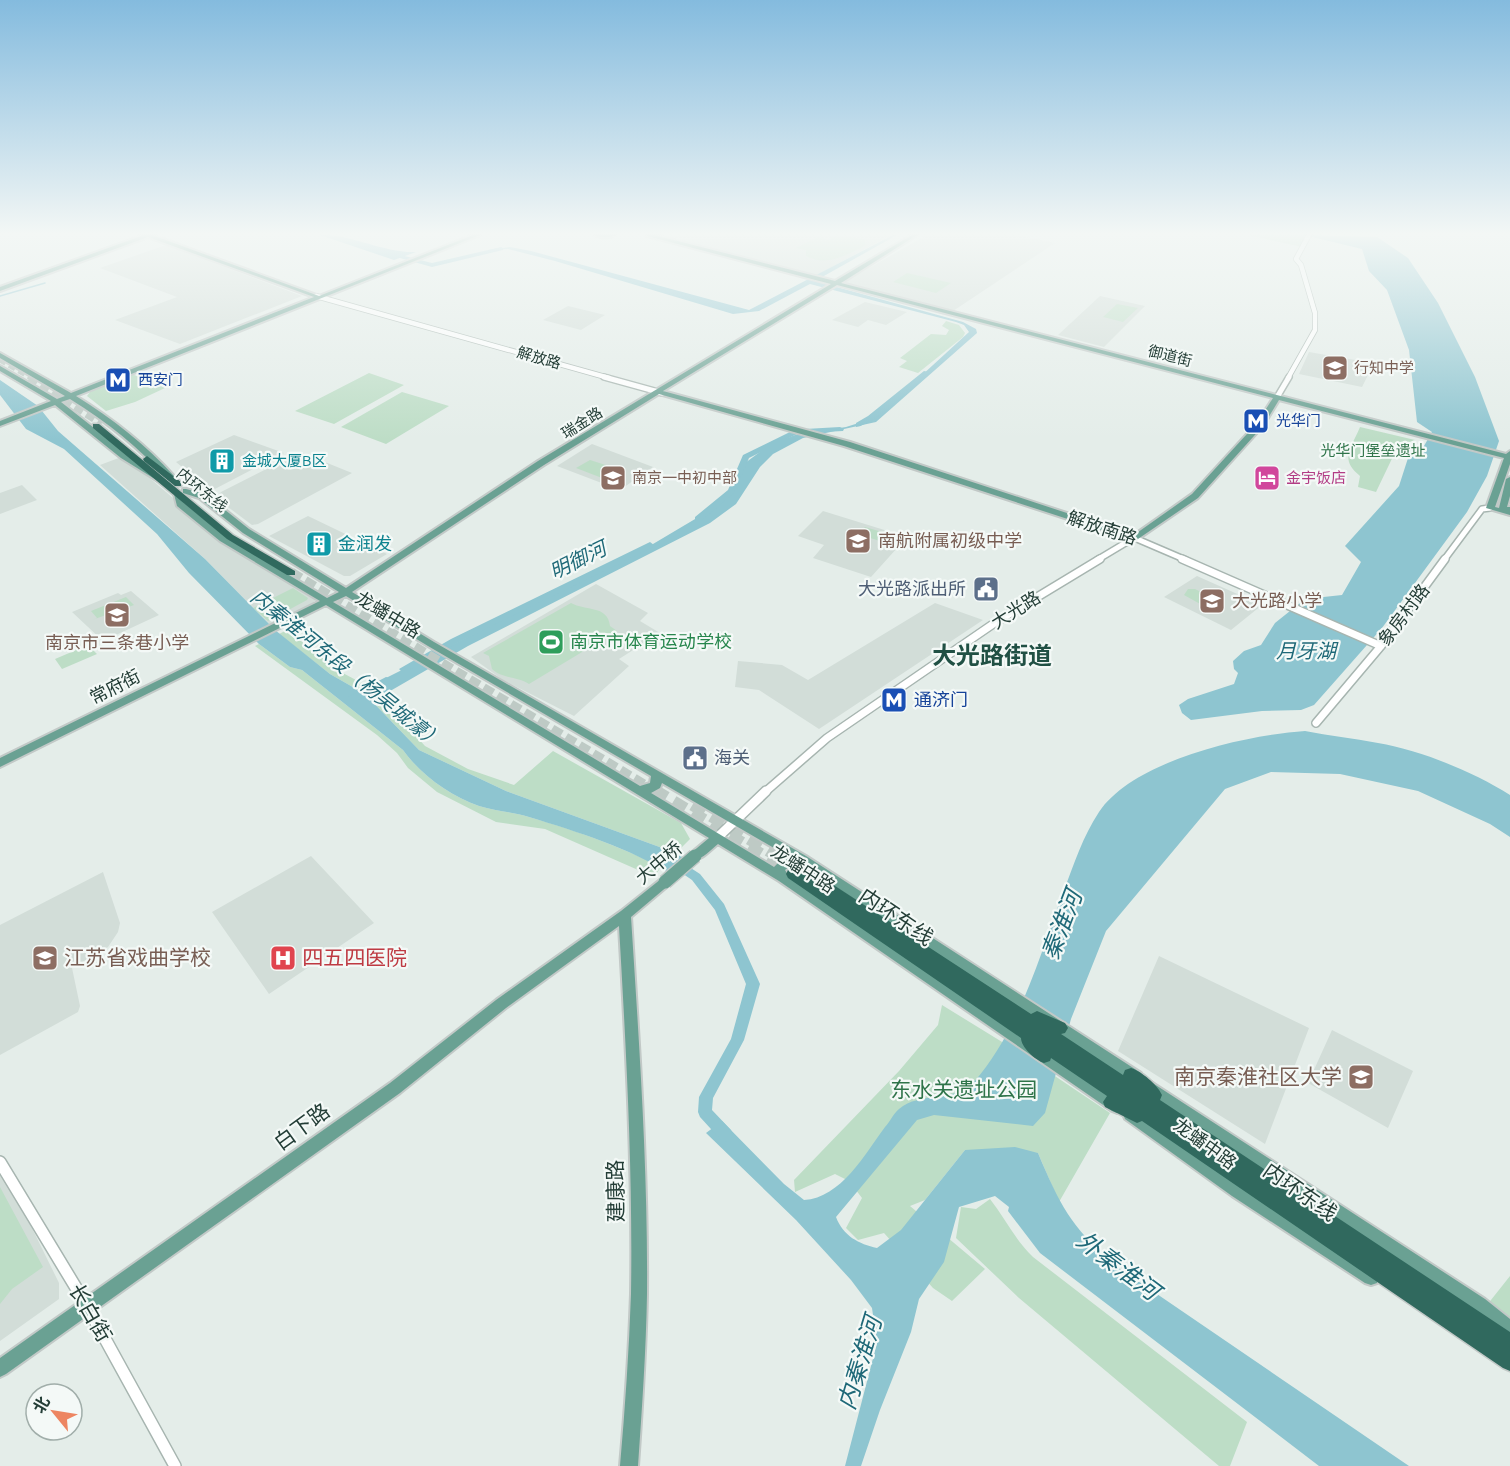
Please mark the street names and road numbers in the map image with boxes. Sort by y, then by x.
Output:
street label: 御道街 [1146,342,1194,369]
street label: 解放路 [515,343,563,372]
street label: 瑞金路 [558,403,605,442]
street label: 内环东线 [174,464,231,515]
street label: 解放南路 [1065,506,1140,548]
street label: 象房村路 [1374,580,1433,649]
street label: 大光路 [987,586,1044,632]
street label: 龙蟠中路 [353,587,425,641]
street label: 常府街 [86,665,143,707]
street label: 大中桥 [631,837,685,887]
street label: 龙蟠中路 [768,840,839,896]
street label: 内环东线 [855,883,938,950]
street label: 白下路 [269,1098,334,1154]
street label: 龙蟠中路 [1171,1114,1241,1172]
street label: 内环东线 [1259,1157,1342,1225]
street label: 建康路 [602,1159,628,1223]
street label: 长白街 [65,1279,117,1346]

